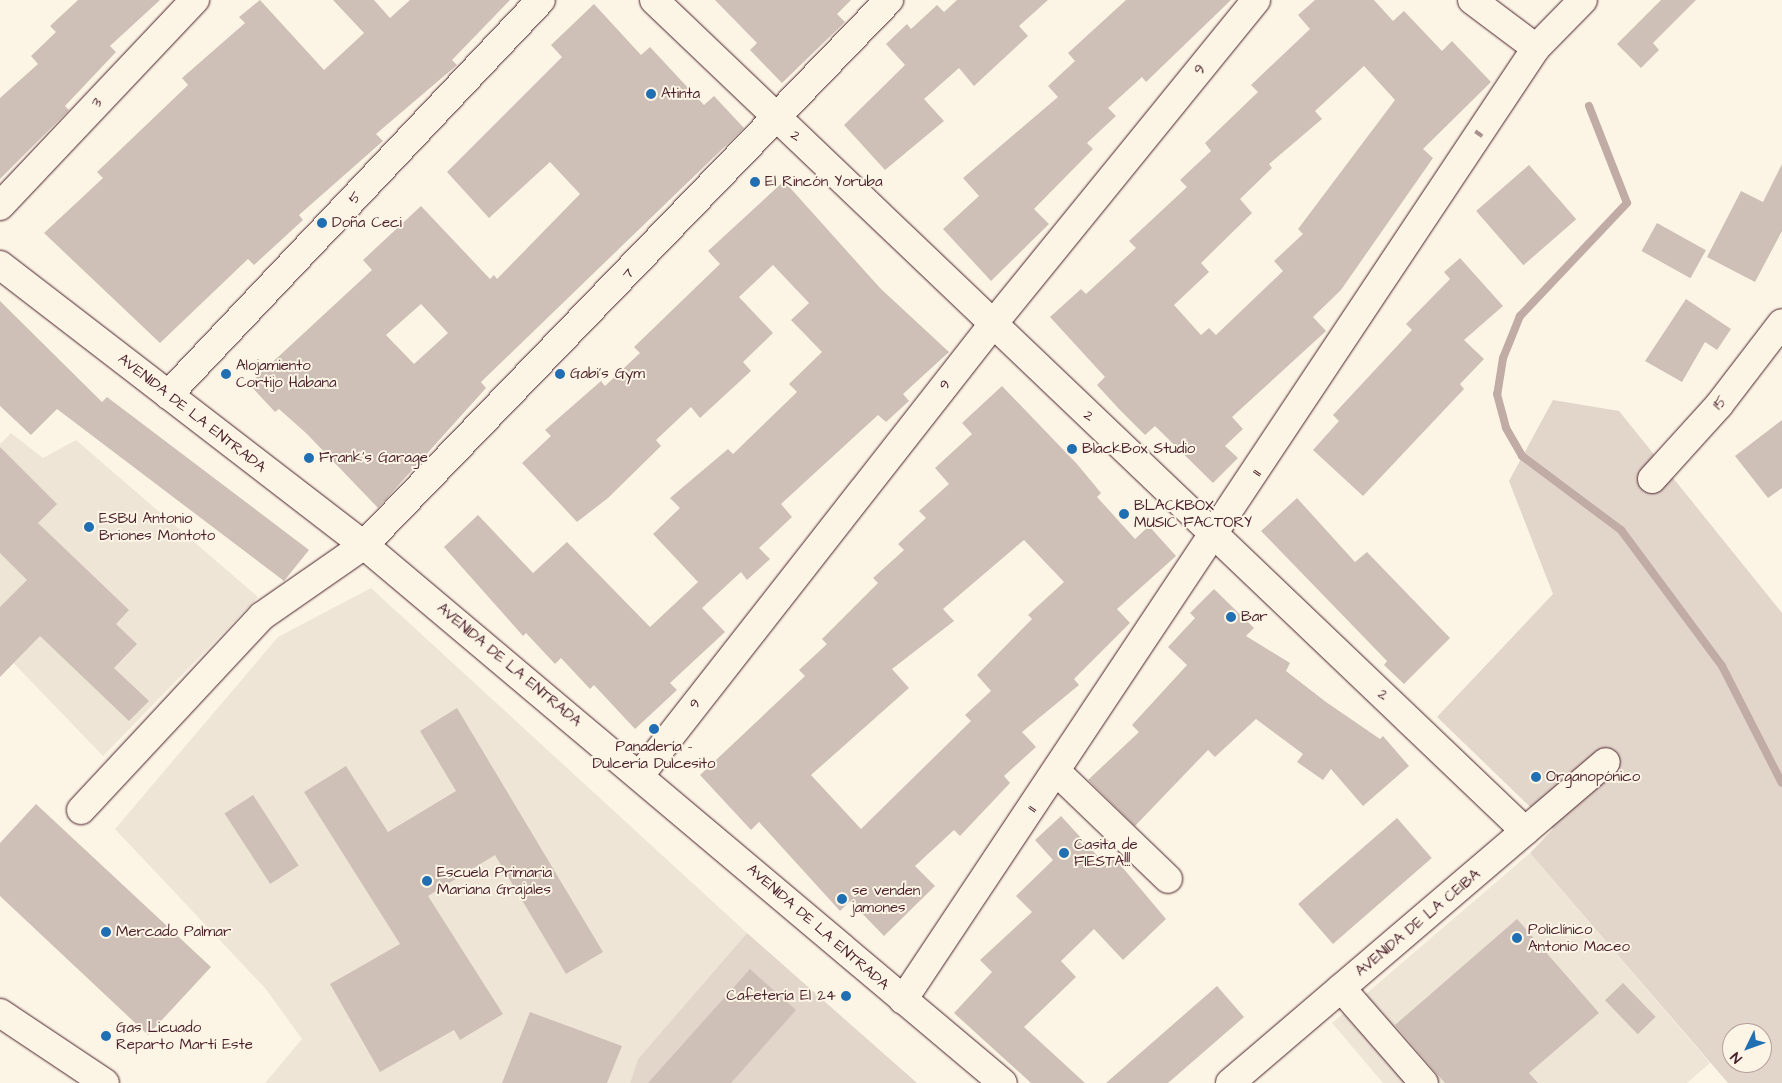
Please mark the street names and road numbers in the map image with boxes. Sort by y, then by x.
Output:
street label: 9 [1190,61,1210,79]
street label: 3 [88,94,106,112]
street label: 2 [787,127,805,145]
street label: 11 [1470,127,1488,141]
street label: 5 [345,188,365,208]
street label: 7 [618,264,638,284]
street label: AVENIDA DE LA ENTRADA [114,350,270,476]
street label: 9 [935,376,955,394]
street label: 15 [1709,392,1731,414]
street label: 2 [1080,407,1098,425]
street label: 11 [1248,466,1266,480]
street label: AVENIDA DE LA ENTRADA [433,599,585,731]
street label: 2 [1374,686,1392,704]
street label: 9 [685,695,705,713]
street label: 11 [1023,802,1041,816]
street label: AVENIDA DE LA ENTRADA [743,860,893,994]
street label: AVENIDA DE LA CEIBA [1352,865,1484,981]

